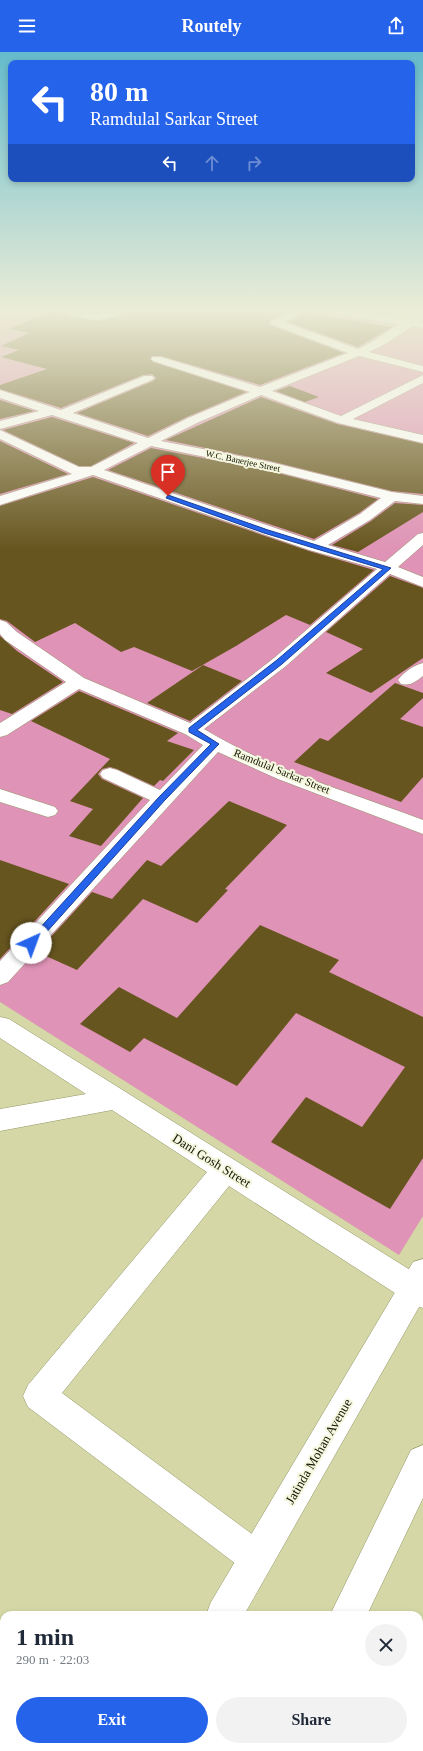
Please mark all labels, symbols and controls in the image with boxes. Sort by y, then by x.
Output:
icon: menu [16,15,38,37]
icon: share [385,15,407,37]
text: Routely [182,16,242,36]
icon: left [24,76,76,128]
text: 80 m [90,76,148,107]
text: Ramdulal Sarkar Street [90,109,258,129]
icon: left [159,152,181,174]
icon: ahead [201,152,223,174]
icon: right [243,152,265,174]
street label: W.C. Banerjee Street [205,448,282,474]
pin [151,455,185,496]
icon: arrive [157,461,179,483]
street label: Ramdulal Sarkar Street [232,746,332,796]
position arrow [10.0,922,52.0,964]
street label: Dani Gosh Street [170,1130,254,1191]
street label: Jatinda Mohan Avenue [282,1396,355,1506]
text: 1 min [16,1624,74,1650]
button: close [365,1624,407,1666]
text: 290 m · 22:03 [16,1652,89,1667]
button: Exit [16,1697,208,1743]
button: Share [216,1697,407,1743]

